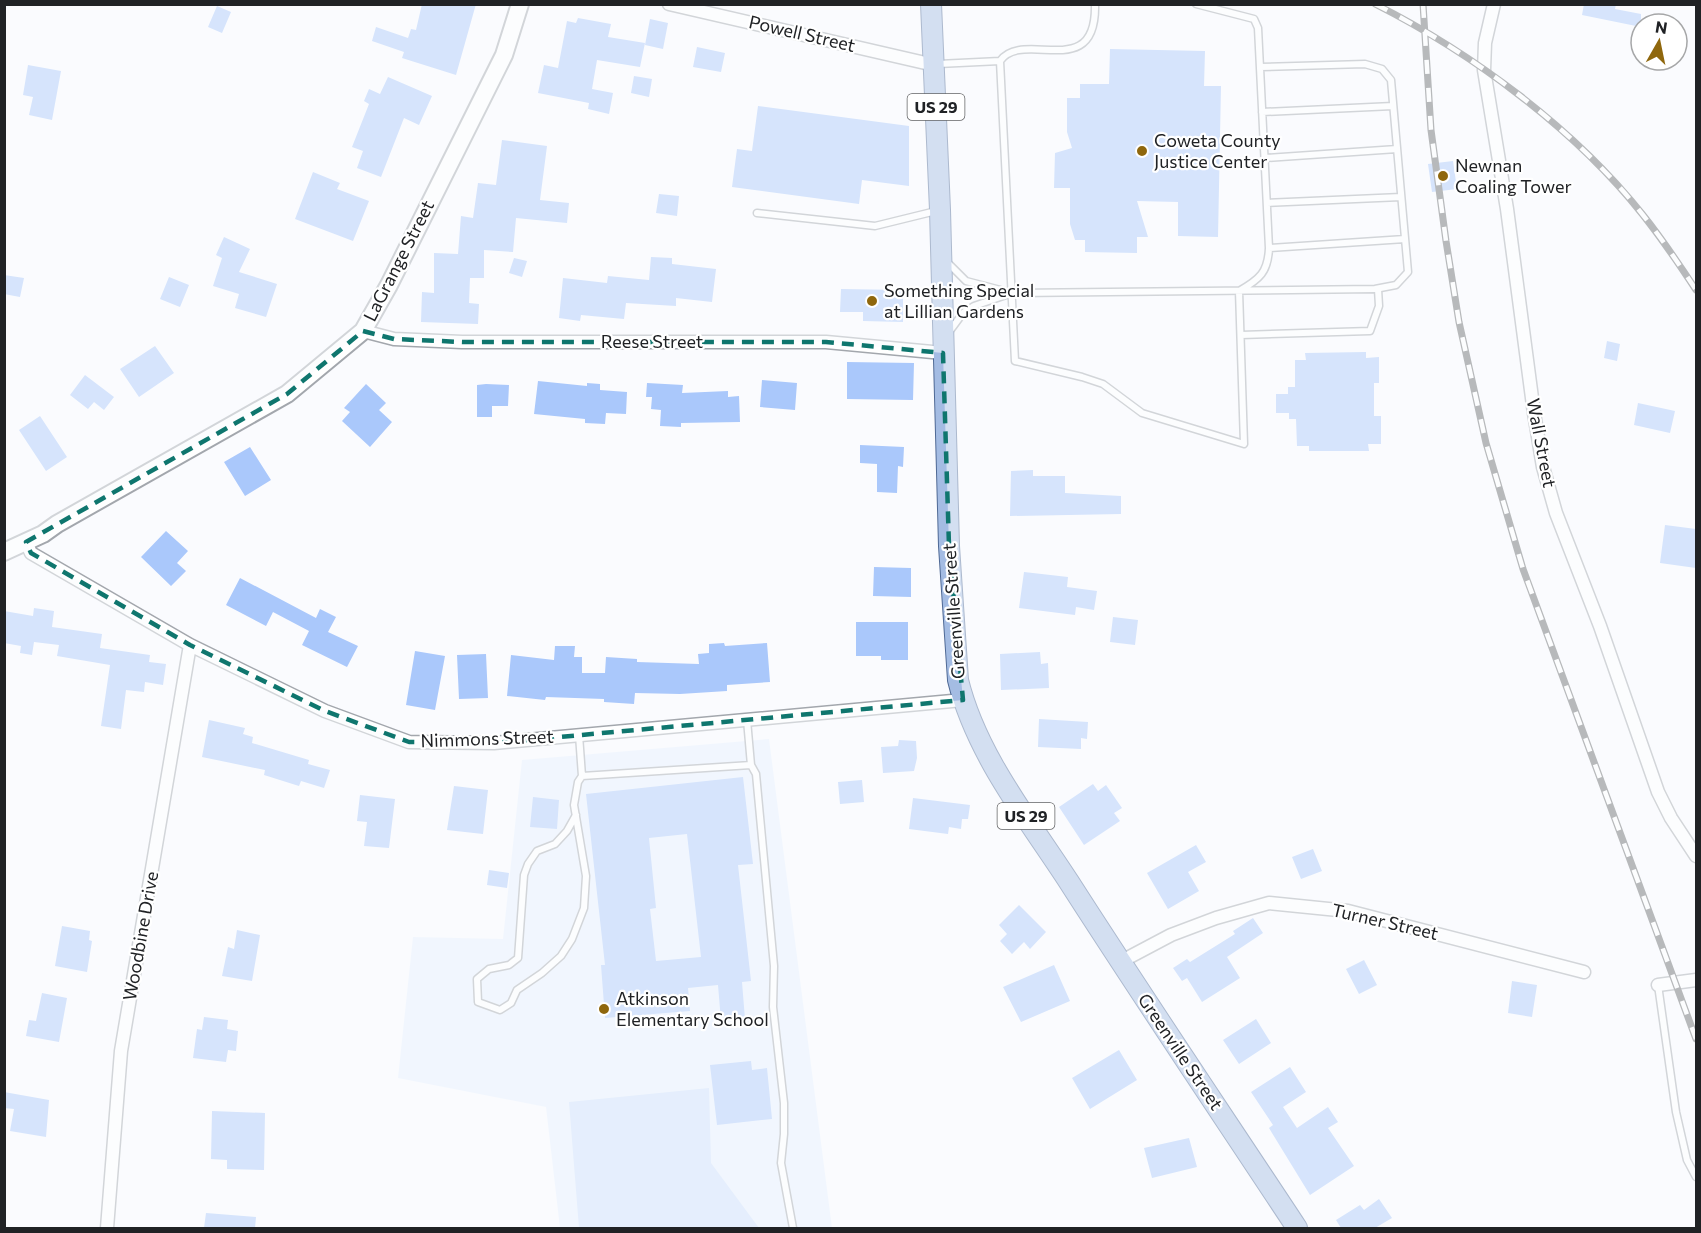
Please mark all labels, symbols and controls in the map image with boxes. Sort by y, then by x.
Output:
street label: Powell Street [747,10,858,56]
north arrow [1629,12,1689,72]
text: N [1654,16,1669,37]
road number: US 29 [908,94,964,120]
place label: Coweta County Justice Center [1154,129,1281,172]
marker: Coweta County Justice Center [1135,144,1149,158]
place label: Newnan Coaling Tower [1455,154,1572,197]
marker: Newnan Coaling Tower [1436,169,1450,183]
street label: LaGrange Street [358,196,438,325]
place label: Something Special at Lillian Gardens [884,279,1034,322]
marker: Something Special at Lillian Gardens [865,294,879,308]
street label: Reese Street [601,330,703,352]
street label: Wall Street [1523,396,1561,489]
street label: Greenville Street [937,542,969,680]
street label: Nimmons Street [420,725,554,751]
road number: US 29 [998,803,1054,829]
street label: Woodbine Drive [118,869,162,1002]
street label: Turner Street [1330,898,1441,944]
place label: Atkinson Elementary School [616,987,769,1030]
street label: Greenville Street [1134,989,1228,1114]
marker: Atkinson Elementary School [597,1002,611,1016]

